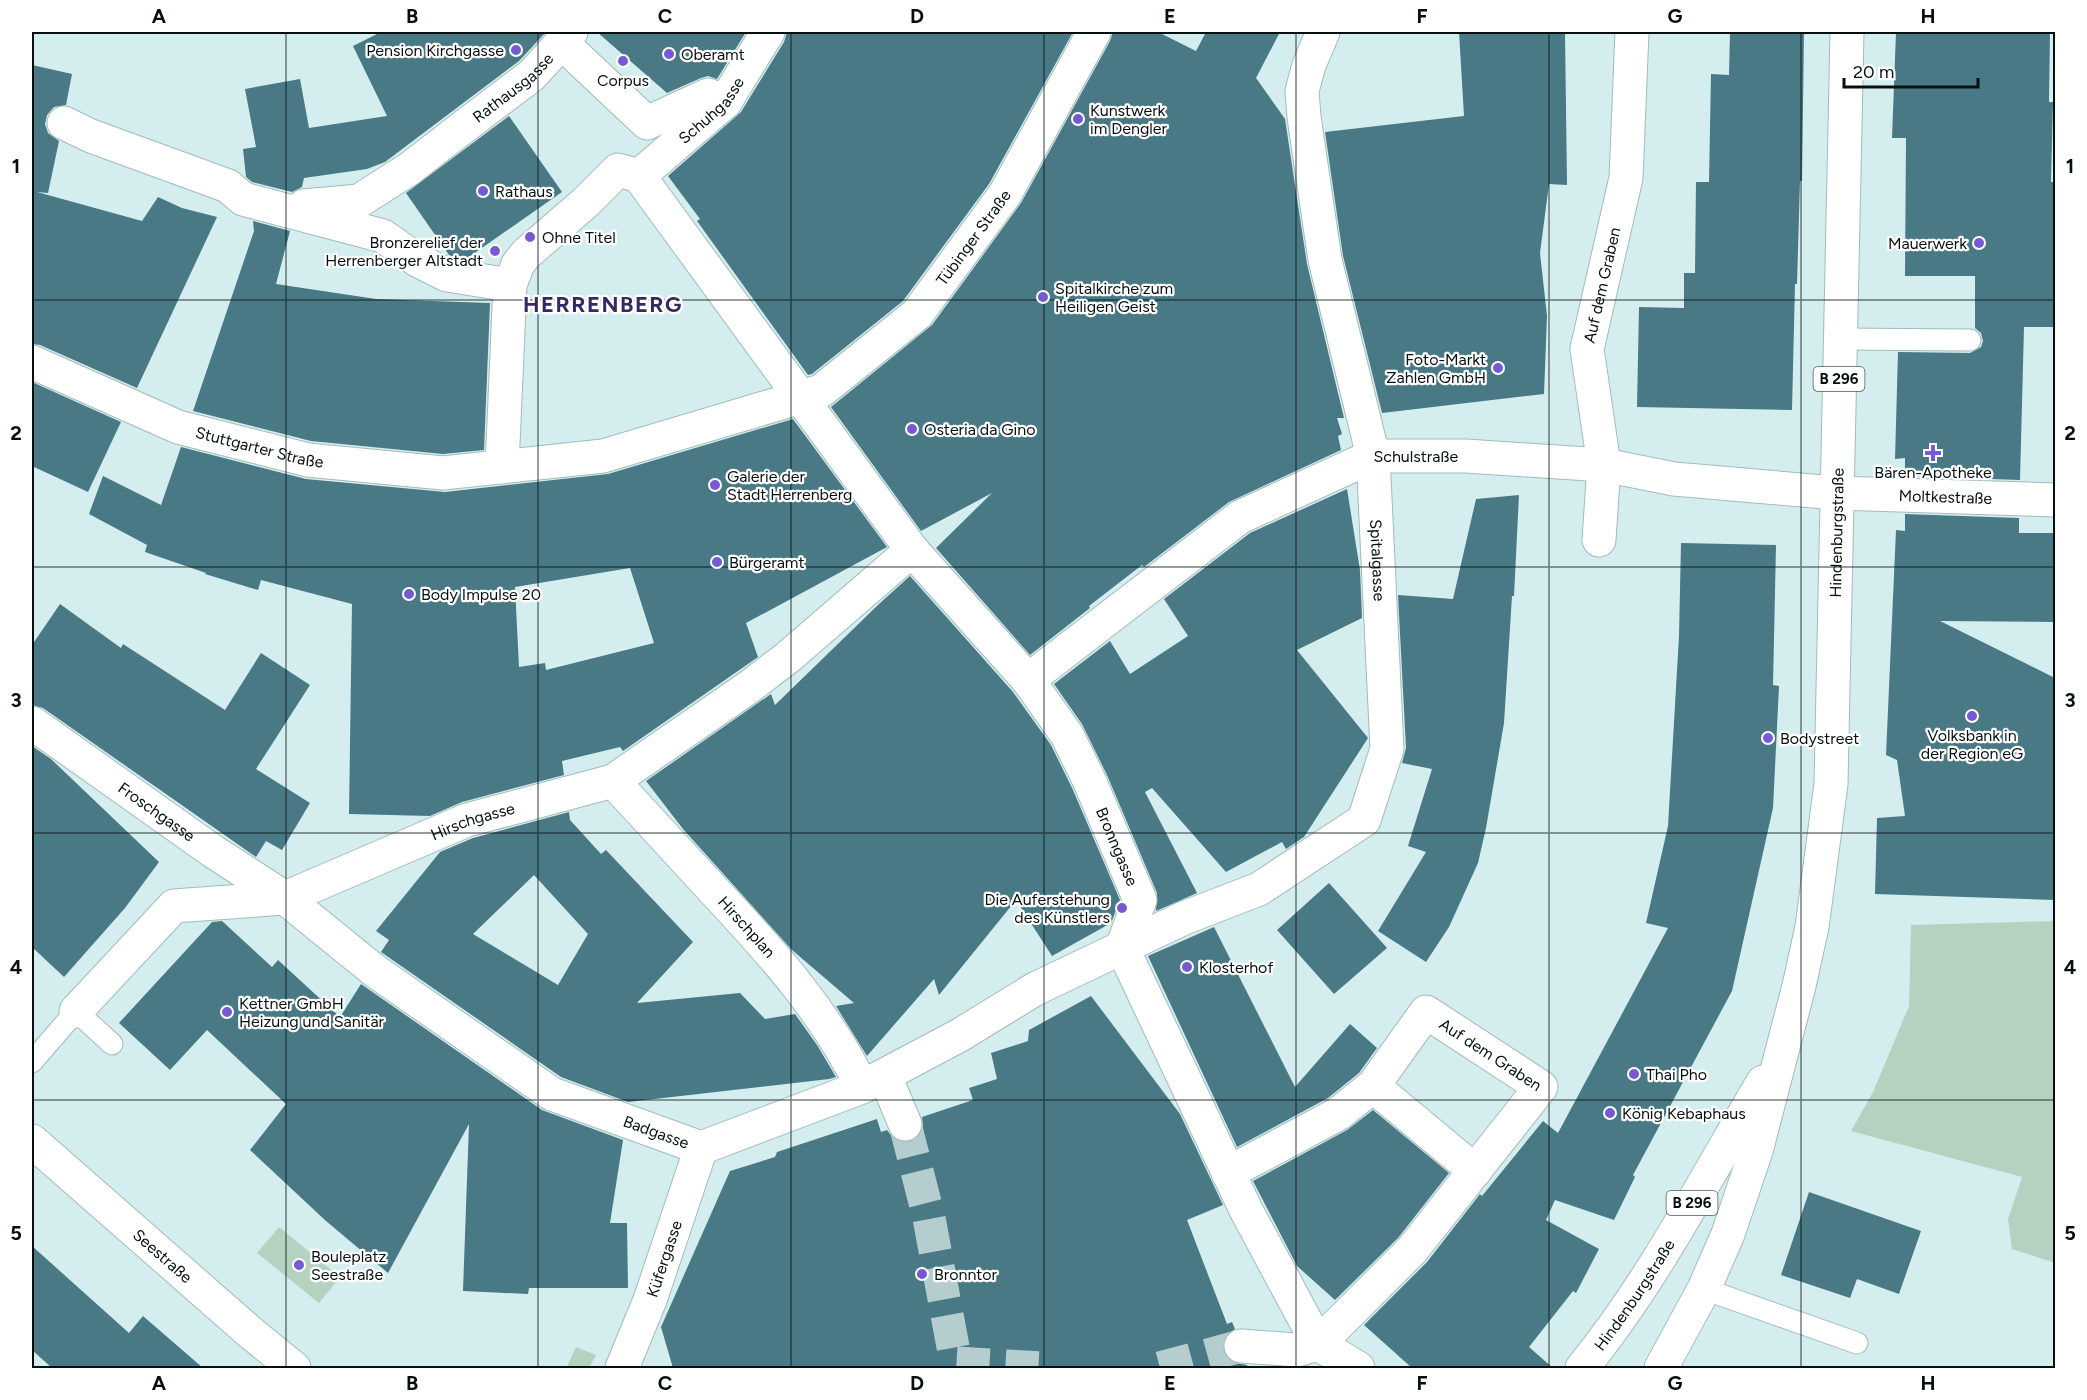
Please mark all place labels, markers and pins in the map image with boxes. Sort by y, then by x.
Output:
place label: Pension Kirchgasse [366,41,504,60]
marker: Pension Kirchgasse [509,43,523,57]
place label: Oberamt [681,45,745,64]
marker: Oberamt [662,47,676,61]
marker: Corpus [616,54,630,68]
place label: Corpus [597,71,649,90]
place label: Kunstwerk im Dengler [1090,101,1168,138]
marker: Kunstwerk im Dengler [1071,112,1085,126]
place label: Rathaus [495,182,553,201]
marker: Rathaus [476,184,490,198]
place label: Ohne Titel [542,228,616,247]
marker: Ohne Titel [523,230,537,244]
place label: Bronzerelief der Herrenberger Altstadt [325,233,484,270]
place label: Mauerwerk [1888,234,1967,253]
marker: Mauerwerk [1972,236,1986,250]
marker: Bronzerelief der Herrenberger Altstadt [488,244,502,258]
place label: Spitalkirche zum Heiligen Geist [1055,279,1173,316]
marker: Spitalkirche zum Heiligen Geist [1036,290,1050,304]
place label: Foto-Markt Zahlen GmbH [1386,350,1486,387]
marker: Foto-Markt Zahlen GmbH [1491,361,1505,375]
place label: Osteria da Gino [924,420,1035,439]
marker: Osteria da Gino [905,422,919,436]
marker: Bären-Apotheke [1926,446,1940,460]
place label: Bären-Apotheke [1874,463,1992,482]
place label: Galerie der Stadt Herrenberg [727,467,853,504]
marker: Galerie der Stadt Herrenberg [708,478,722,492]
place label: Bürgeramt [729,553,804,572]
marker: Bürgeramt [710,555,724,569]
place label: Body Impulse 20 [421,585,541,604]
marker: Body Impulse 20 [402,587,416,601]
marker: Volksbank in der Region eG [1965,709,1979,723]
place label: Volksbank in der Region eG [1921,726,2023,763]
place label: Bodystreet [1780,729,1859,748]
marker: Bodystreet [1761,731,1775,745]
place label: Die Auferstehung des Künstlers [984,890,1110,927]
marker: Die Auferstehung des Künstlers [1115,901,1129,915]
place label: Klosterhof [1199,958,1273,977]
marker: Klosterhof [1180,960,1194,974]
place label: Kettner GmbH Heizung und Sanitär [239,994,385,1031]
marker: Kettner GmbH Heizung und Sanitär [220,1005,234,1019]
place label: Thai Pho [1646,1065,1707,1084]
marker: Thai Pho [1627,1067,1641,1081]
place label: König Kebaphaus [1622,1104,1746,1123]
marker: König Kebaphaus [1603,1106,1617,1120]
place label: Bouleplatz Seestraße [311,1247,386,1284]
marker: Bouleplatz Seestraße [292,1258,306,1272]
place label: Bronntor [934,1265,998,1284]
marker: Bronntor [915,1267,929,1281]

